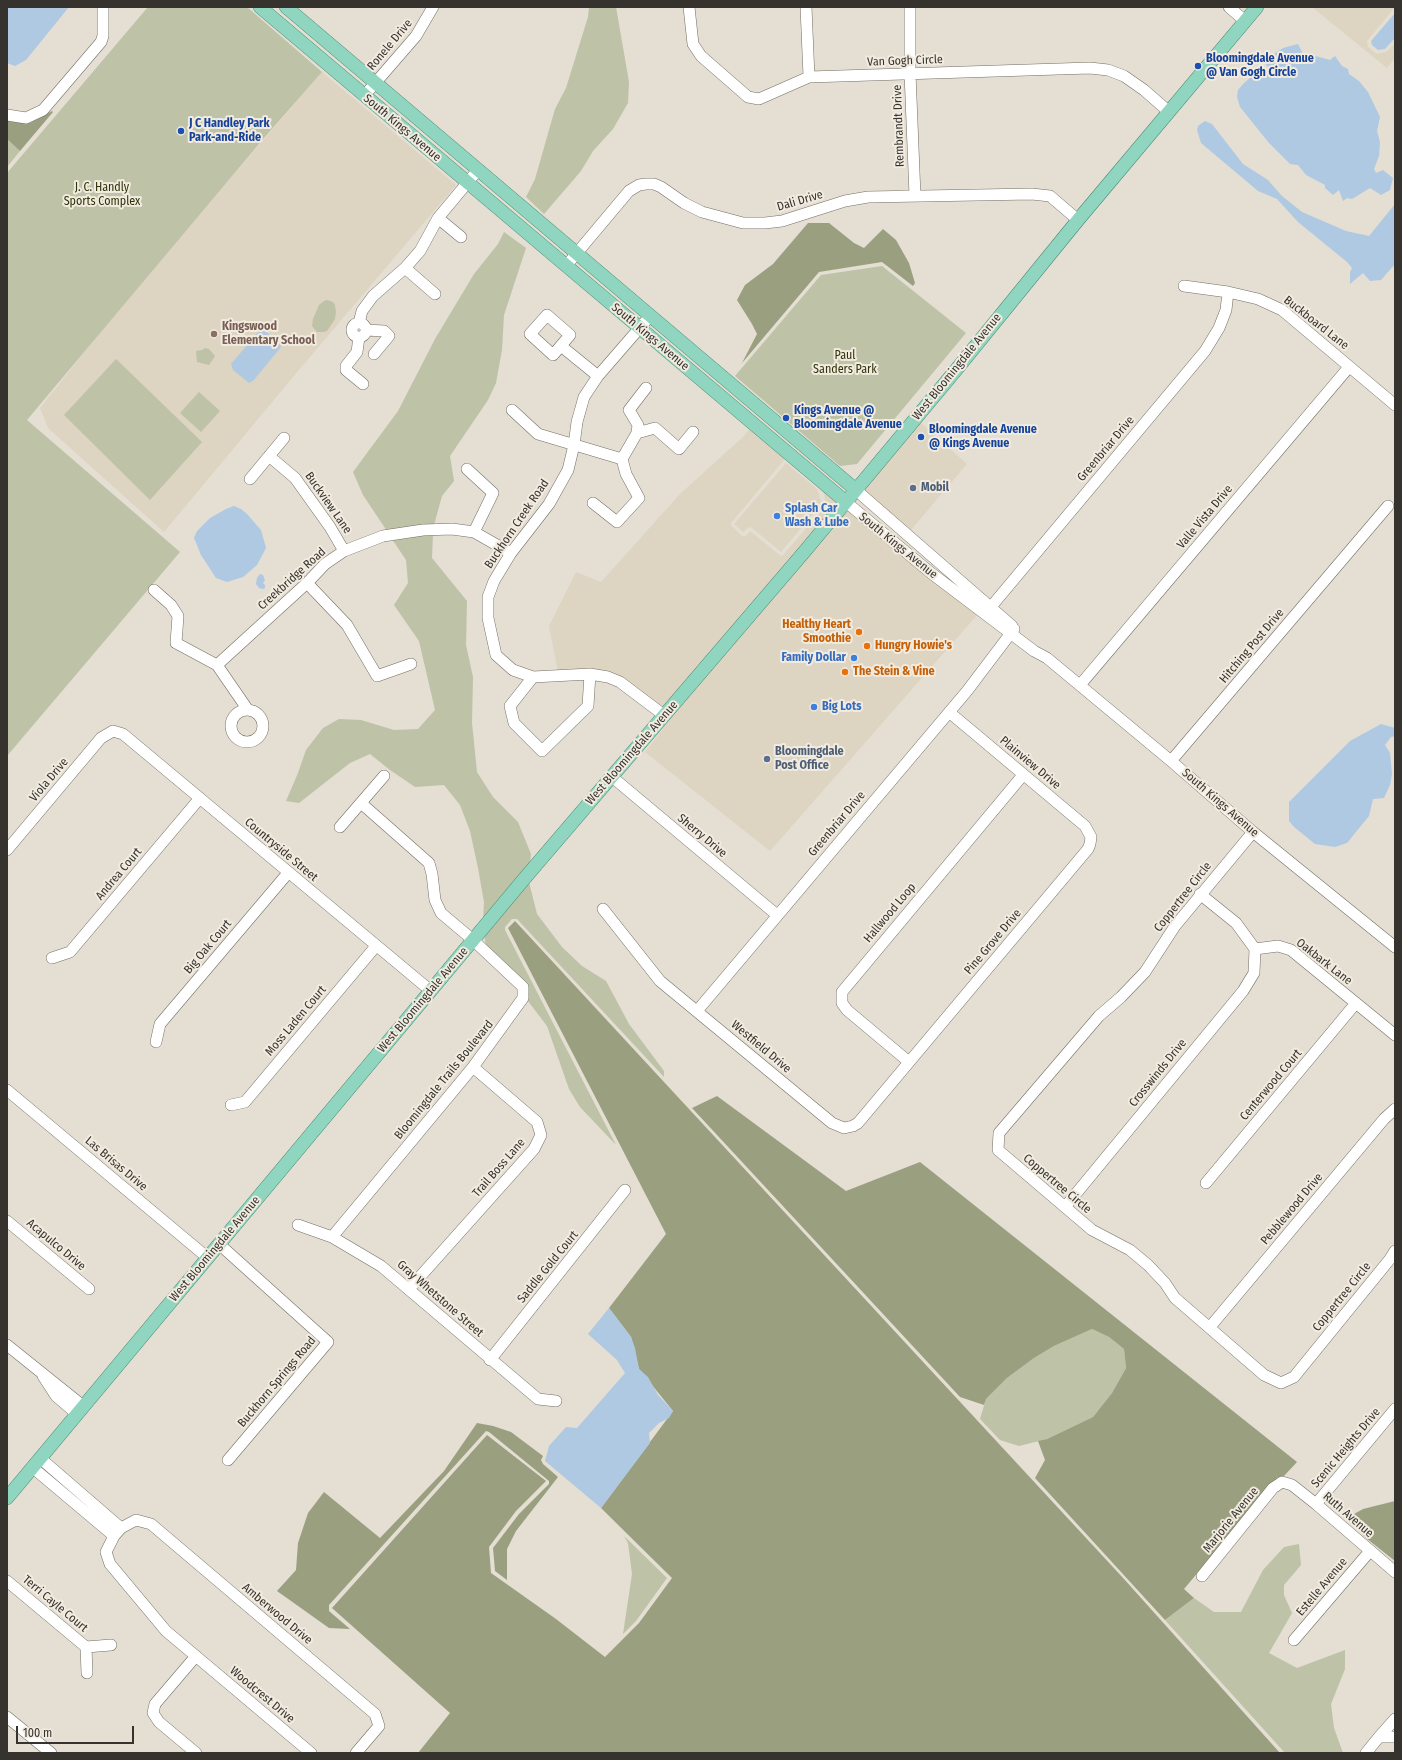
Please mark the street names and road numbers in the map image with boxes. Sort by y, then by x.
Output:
street label: Ronele Drive [364,17,416,73]
street label: Van Gogh Circle [867,52,943,70]
street label: Rembrandt Drive [890,85,908,167]
street label: South Kings Avenue [360,91,444,165]
street label: Dali Drive [775,188,825,214]
street label: Buckboard Lane [1281,293,1351,353]
street label: South Kings Avenue [608,300,692,374]
street label: West Bloomingdale Avenue [910,311,1004,423]
street label: Greenbriar Drive [1075,413,1137,485]
street label: Buckview Lane [301,469,355,537]
street label: Buckhorn Creek Road [482,477,552,571]
street label: Valle Vista Drive [1174,482,1236,552]
street label: South Kings Avenue [856,510,940,582]
street label: Creekbridge Road [255,545,329,613]
street label: Hitching Post Drive [1217,606,1287,686]
street label: West Bloomingdale Avenue [583,698,681,808]
street label: Plainview Drive [997,733,1063,793]
street label: Viola Drive [27,755,71,805]
street label: South Kings Avenue [1179,766,1261,840]
street label: Greenbriar Drive [806,788,868,860]
street label: Sherry Drive [674,811,730,861]
street label: Countryside Street [242,815,320,885]
street label: Andrea Court [93,845,145,903]
street label: Coppertree Circle [1151,859,1215,935]
street label: Hallwood Loop [861,880,919,946]
street label: Pine Grove Drive [962,906,1024,978]
street label: Big Oak Court [181,917,235,977]
street label: Oakbark Lane [1293,936,1355,988]
street label: West Bloomingdale Avenue [375,944,471,1056]
street label: Moss Laden Court [263,983,329,1059]
street label: Bloomingdale Trails Boulevard [392,1018,496,1142]
street label: Westfield Drive [728,1018,794,1076]
street label: Crosswinds Drive [1126,1036,1190,1110]
street label: Centerwood Court [1237,1047,1305,1123]
street label: Las Brisas Drive [82,1134,150,1194]
street label: Trail Boss Lane [470,1136,528,1200]
street label: Coppertree Circle [1020,1151,1094,1217]
street label: Pebblewood Drive [1258,1170,1326,1248]
street label: West Bloomingdale Avenue [167,1193,263,1305]
street label: Acapulco Drive [24,1216,88,1274]
street label: Saddle Gold Court [515,1228,581,1306]
street label: Gray Whetstone Street [394,1258,486,1340]
street label: Coppertree Circle [1310,1260,1374,1334]
street label: Buckhorn Springs Road [235,1334,319,1430]
street label: Scenic Heights Drive [1308,1405,1384,1491]
street label: Marjorie Avenue [1200,1484,1262,1556]
street label: Ruth Avenue [1320,1489,1376,1541]
street label: Estelle Avenue [1294,1555,1350,1619]
street label: Terri Cayle Court [20,1573,90,1635]
street label: Amberwood Drive [239,1580,315,1648]
street label: Woodcrest Drive [227,1664,297,1726]

